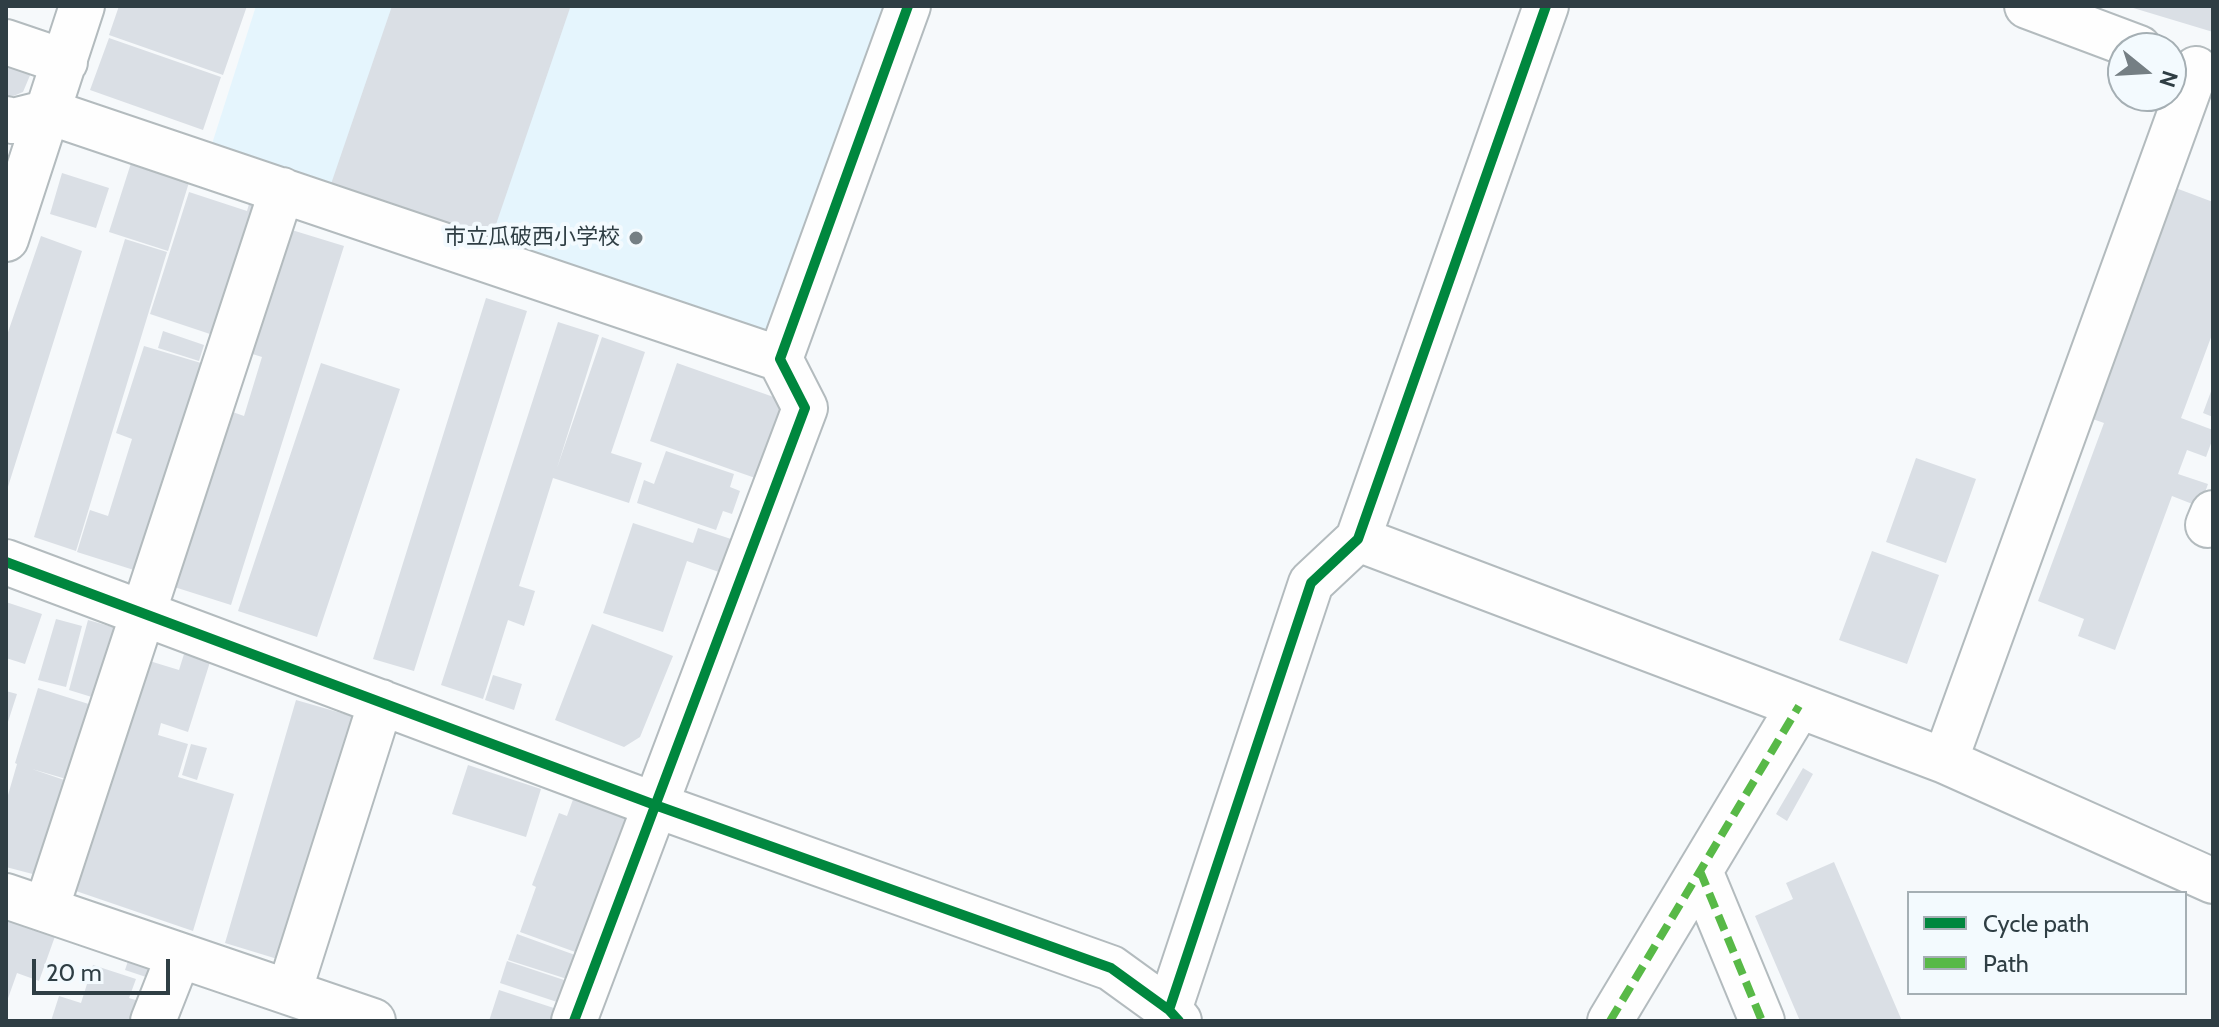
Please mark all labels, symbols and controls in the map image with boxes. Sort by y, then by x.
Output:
north arrow [2107,32,2187,112]
text: N [2153,67,2184,91]
place label: 市立瓜破西小学校 [444,225,620,251]
marker: 市立瓜破西小学校 [627,229,645,247]
legend [1907,891,2187,995]
text: Cycle path [1983,909,2089,938]
scale bar [36,943,174,993]
text: Path [1983,949,2029,978]
text: 20 m [46,958,102,987]

